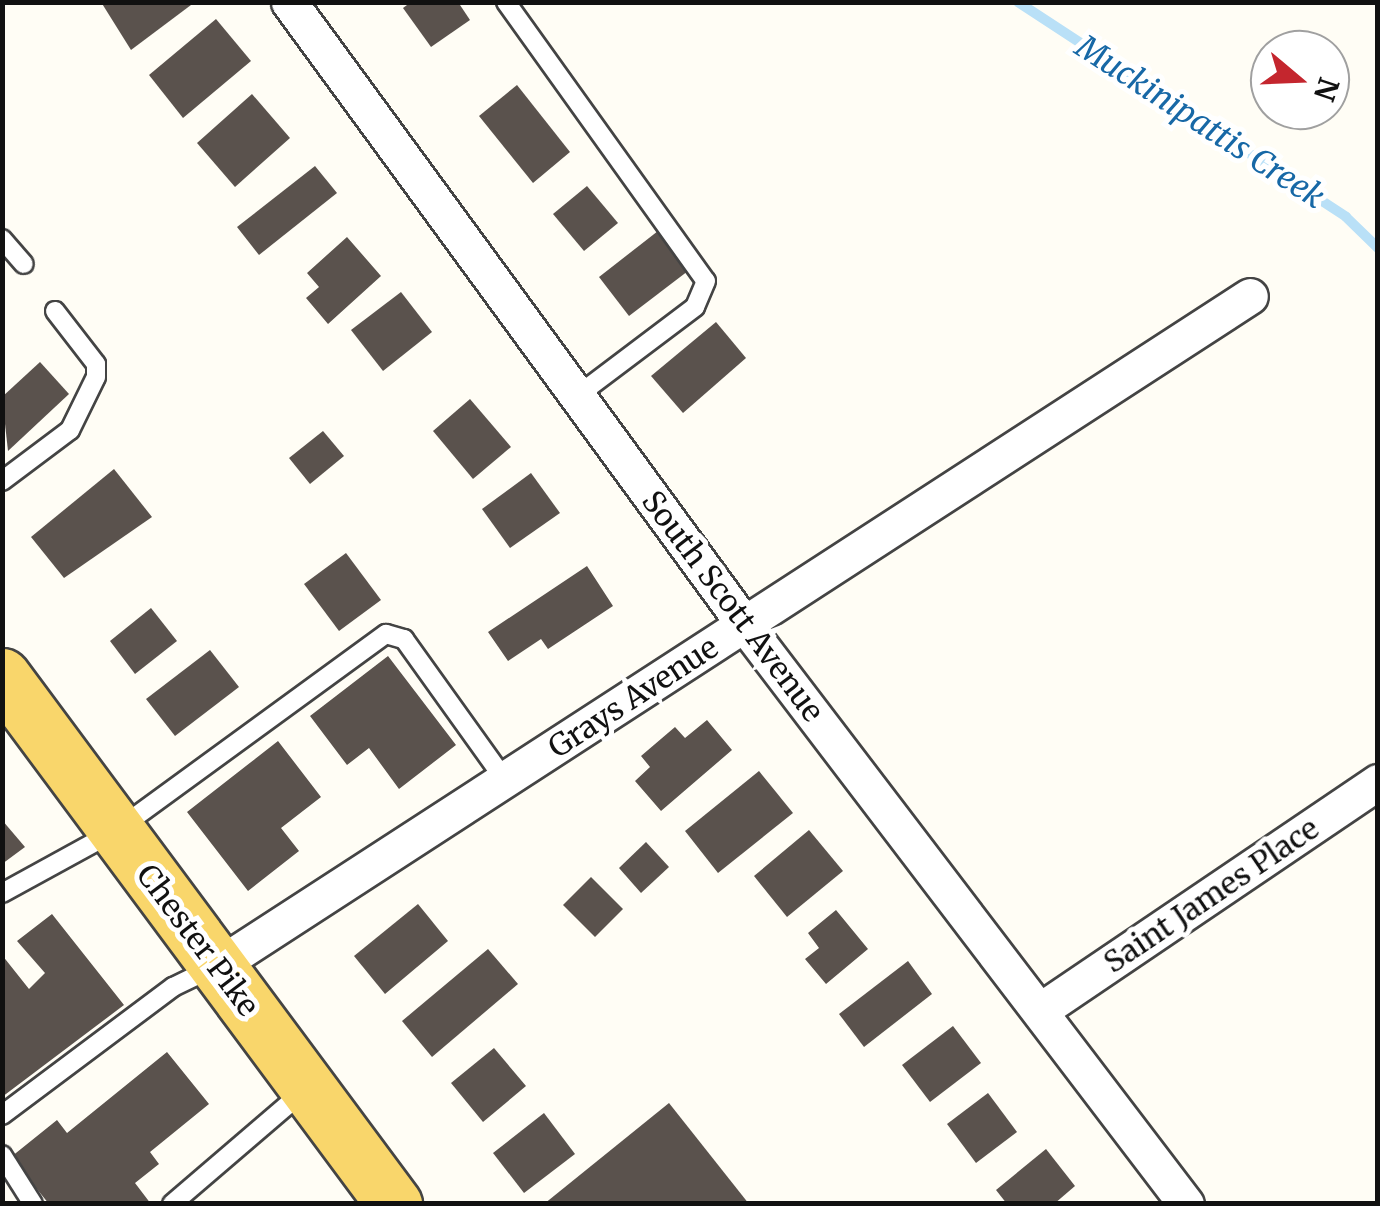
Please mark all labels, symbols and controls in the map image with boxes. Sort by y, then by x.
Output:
water label: Muckinipattis Creek [1069,27,1331,217]
north arrow [1250,30,1350,130]
text: N [1306,73,1347,105]
street label: South Scott Avenue [635,484,831,728]
street label: Grays Avenue [542,629,724,765]
street label: Saint James Place [1097,810,1325,980]
street label: Chester Pike [129,857,267,1023]

